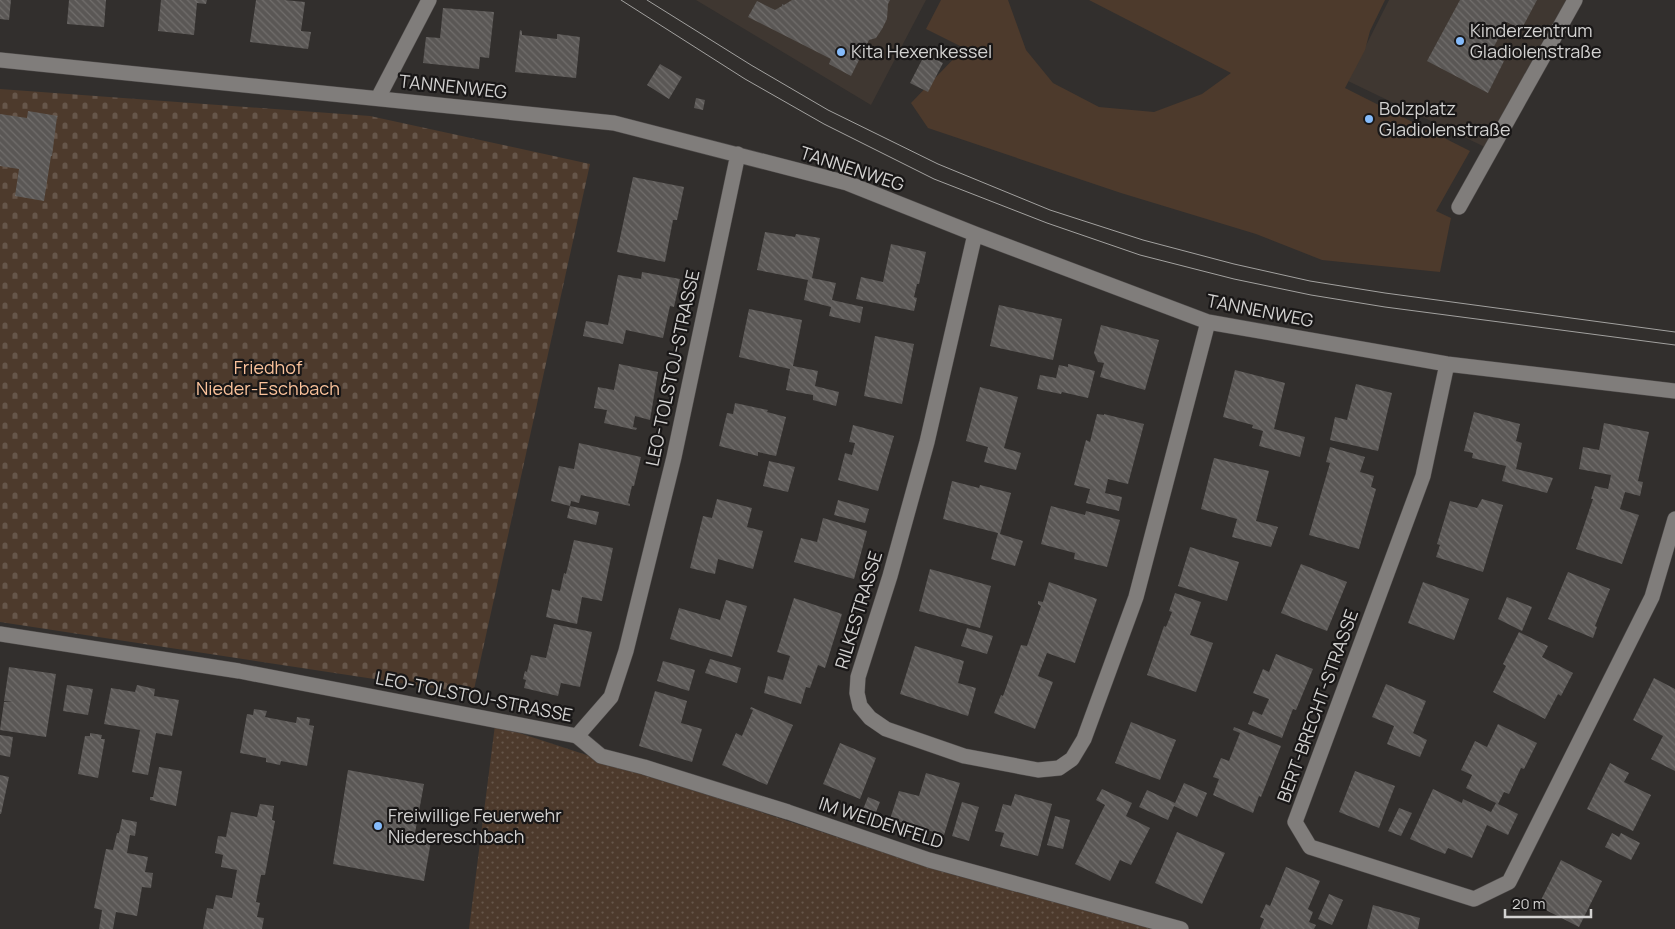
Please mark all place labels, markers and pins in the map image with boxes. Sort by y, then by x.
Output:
place label: Kinderzentrum Gladiolenstraße [1470,18,1602,63]
marker: Kinderzentrum Gladiolenstraße [1454,35,1466,47]
place label: Kita Hexenkessel [851,39,992,63]
marker: Kita Hexenkessel [835,46,847,58]
place label: Bolzplatz Gladiolenstraße [1379,96,1511,141]
marker: Bolzplatz Gladiolenstraße [1363,113,1375,125]
place label: Freiwillige Feuerwehr Niedereschbach [388,803,562,848]
marker: Freiwillige Feuerwehr Niedereschbach [372,820,384,832]

